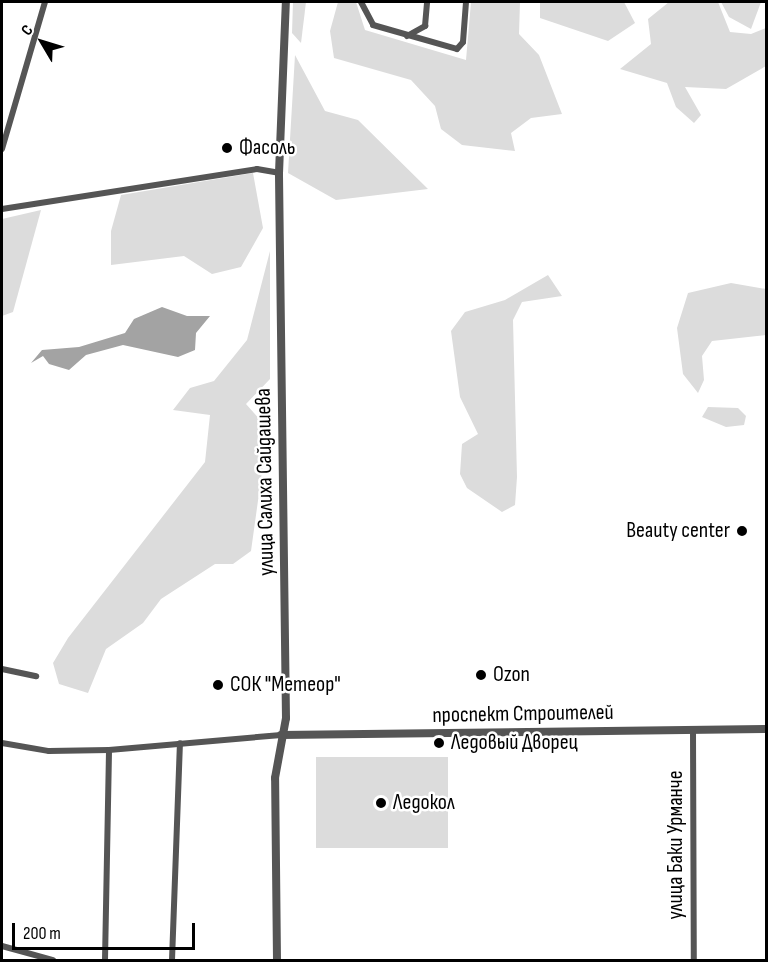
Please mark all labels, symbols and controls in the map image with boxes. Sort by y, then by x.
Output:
north arrow [12,12,72,72]
text: С [17,22,37,40]
place label: Фасоль [239,135,295,161]
marker: Фасоль [220,141,234,155]
street label: улица Салиха Сайдашева [250,388,280,576]
place label: Beauty center [626,518,730,544]
marker: Beauty center [735,524,749,538]
place label: Ozon [493,662,530,688]
marker: Ozon [474,668,488,682]
place label: СОК "Метеор" [230,672,341,698]
marker: СОК "Метеор" [211,678,225,692]
street label: проспект Строителей [432,699,614,729]
place label: Ледовый Дворец [451,730,578,756]
marker: Ледовый Дворец [432,736,446,750]
street label: улица Баки Урманче [663,771,689,919]
place label: Ледокол [393,790,455,816]
marker: Ледокол [374,796,388,810]
scale bar [15,911,198,949]
text: 200 m [23,923,61,944]

